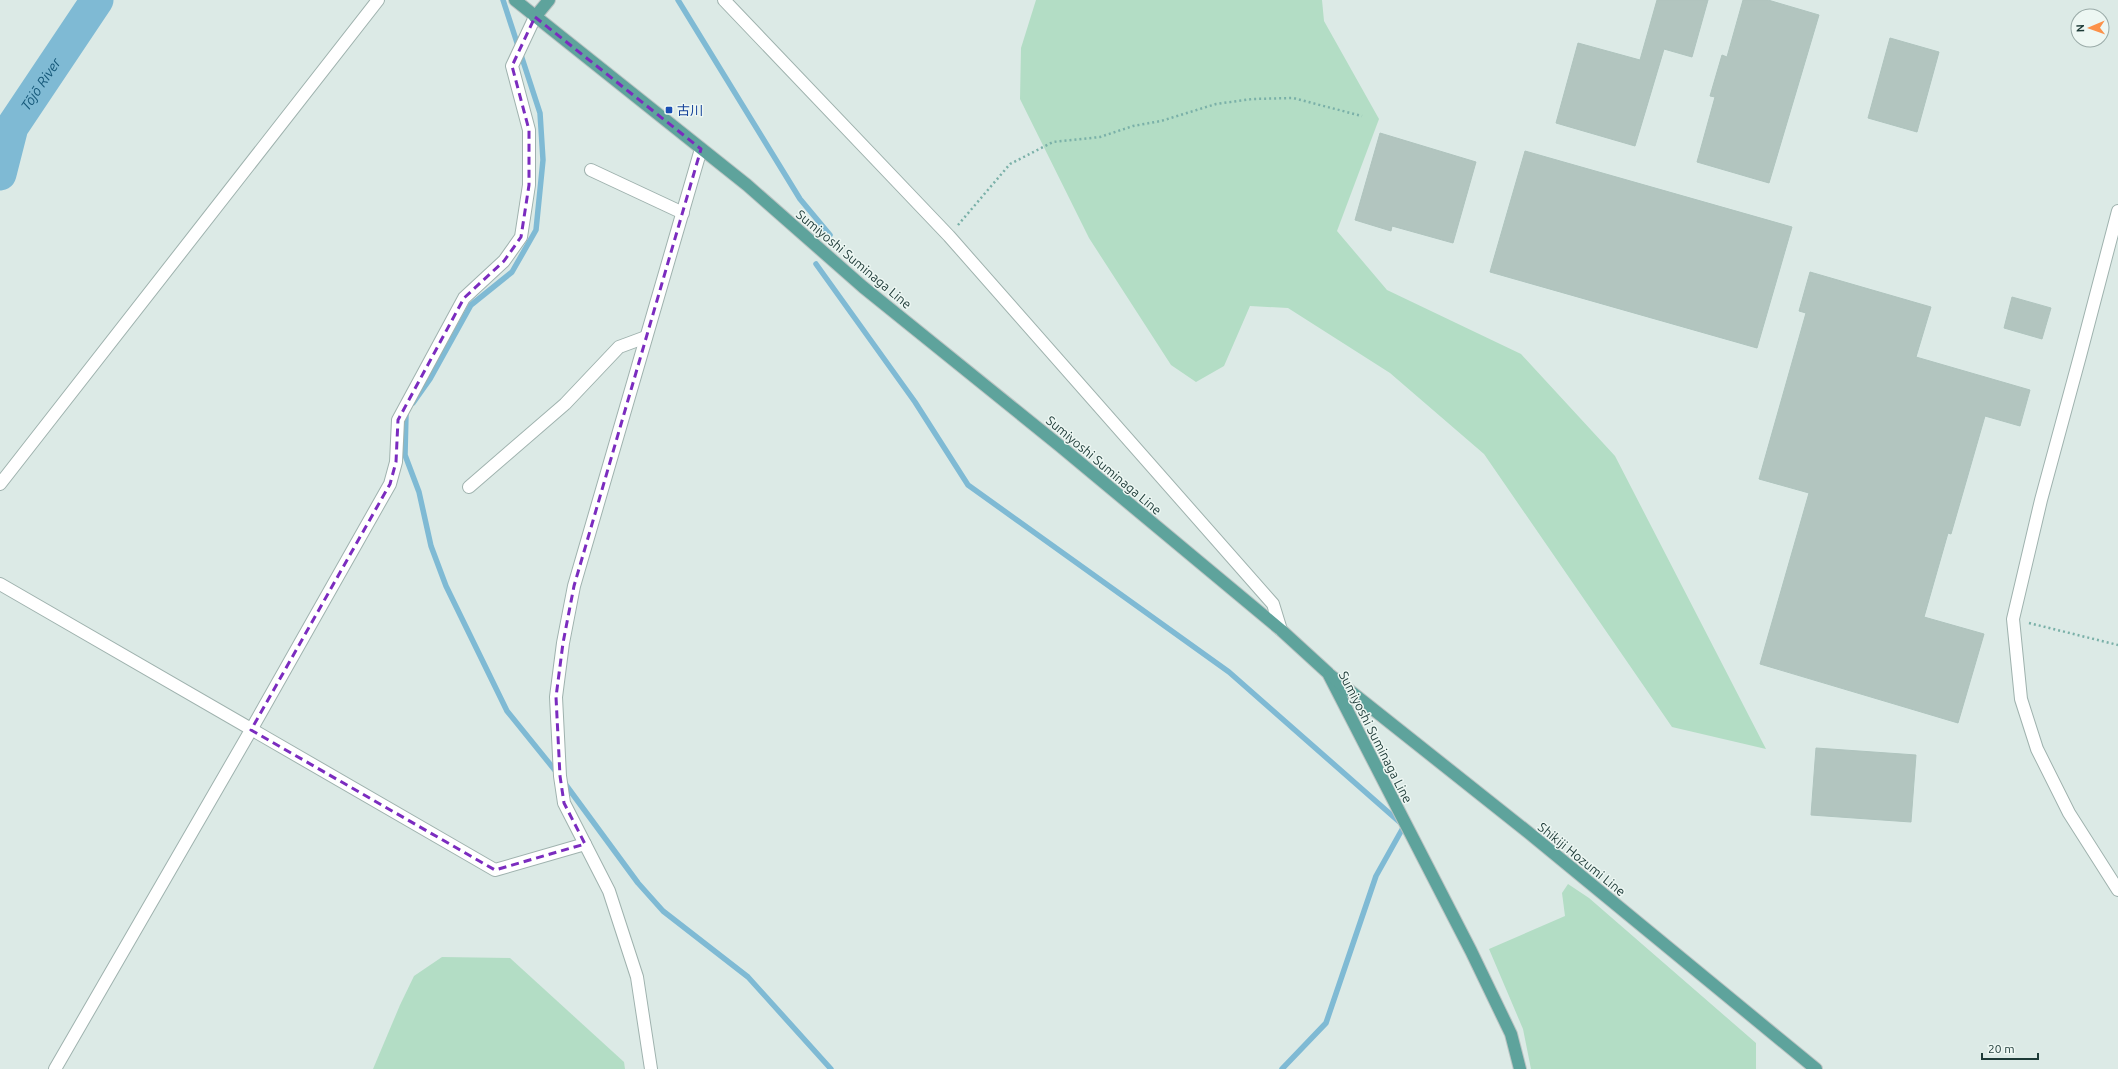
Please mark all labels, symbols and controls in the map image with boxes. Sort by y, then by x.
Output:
north arrow [2070,8,2110,48]
text: N [2074,24,2086,33]
water label: Tōjō River [17,54,64,113]
place label: 古川 [677,103,703,117]
marker: 古川 [664,105,674,115]
street label: Sumiyoshi Suminaga Line [794,207,914,311]
street label: Sumiyoshi Suminaga Line [1044,413,1164,517]
street label: Sumiyoshi Suminaga Line [1337,669,1415,805]
street label: Shikiji Hozumi Line [1536,820,1628,898]
scale bar [1982,1035,2038,1061]
text: 20 m [1988,1042,2015,1055]

